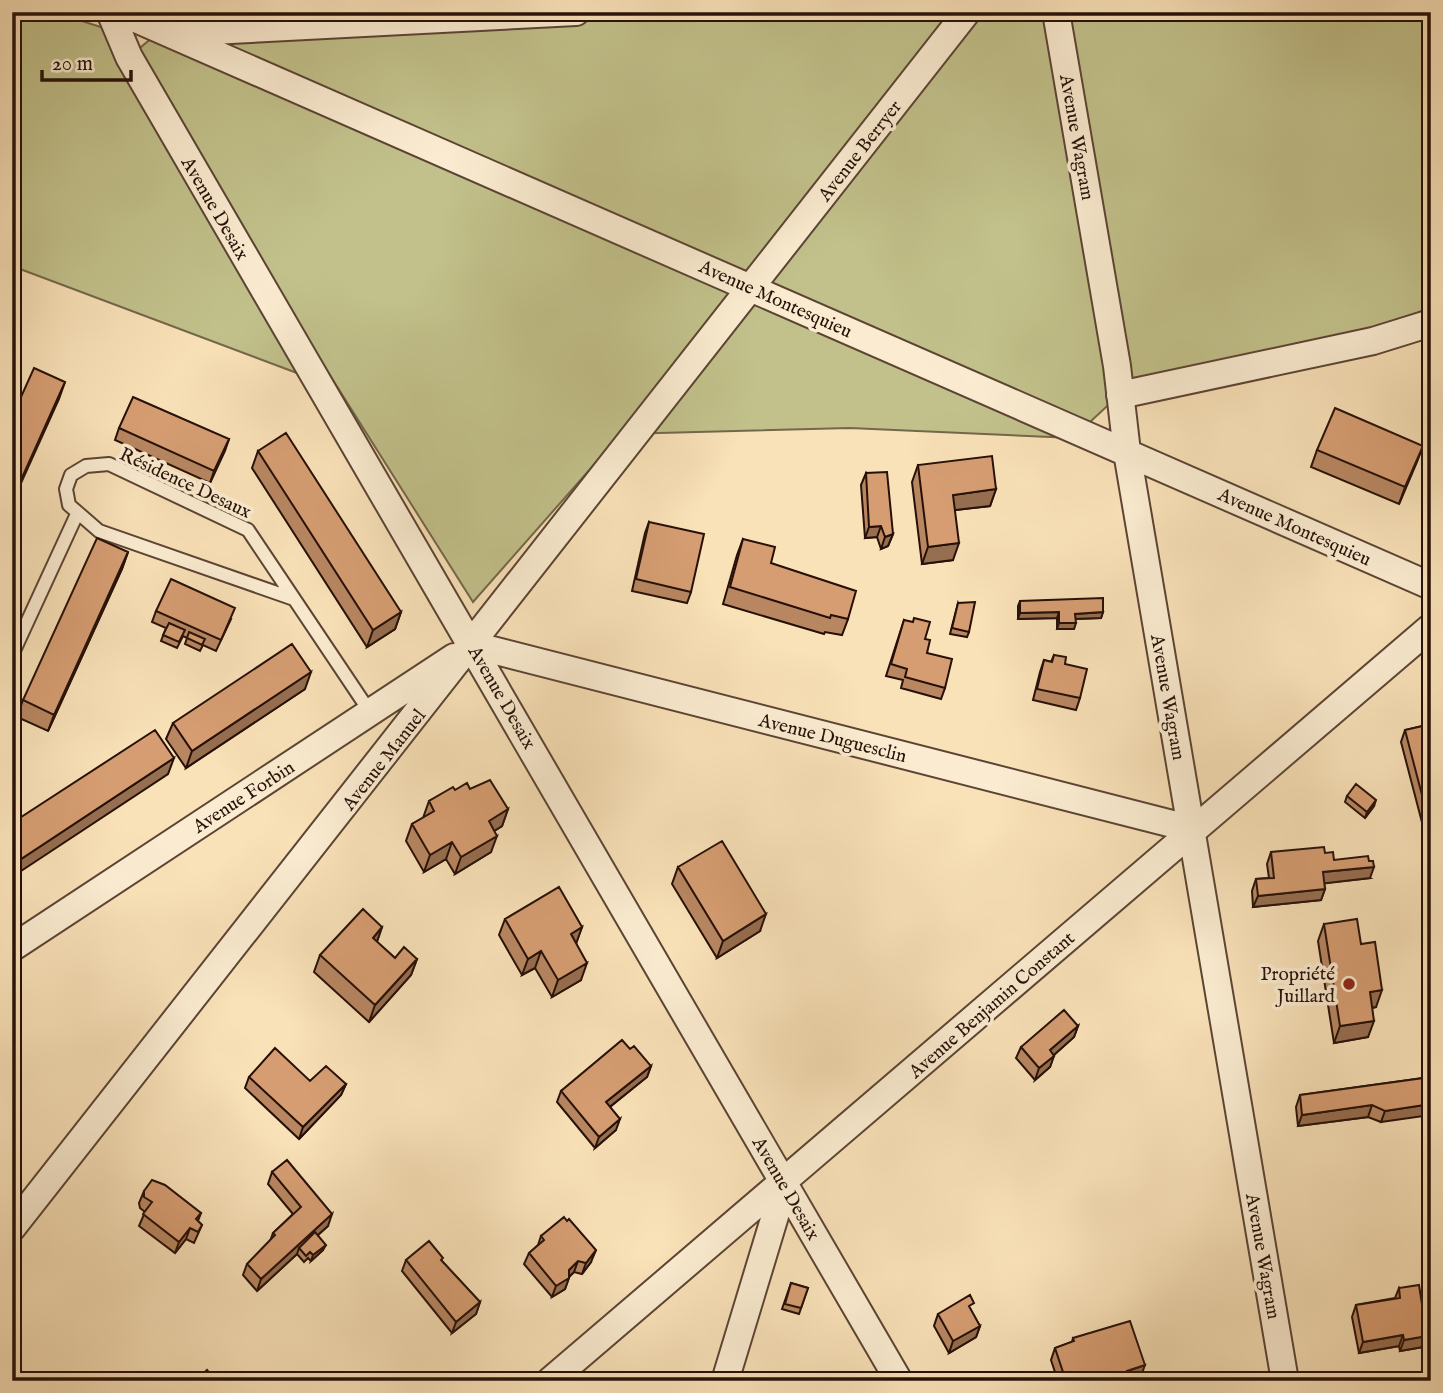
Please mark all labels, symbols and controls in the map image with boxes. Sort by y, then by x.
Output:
scale bar [42,38,131,82]
text: 20 m [52,51,93,78]
street label: Avenue Wagram [1053,71,1099,203]
street label: Avenue Berryer [813,96,908,208]
street label: Avenue Desaix [175,152,254,265]
street label: Avenue Montesquieu [694,255,856,344]
street label: Résidence Desaux [115,443,255,525]
street label: Avenue Montesquieu [1213,483,1375,572]
street label: Avenue Wagram [1144,631,1190,763]
street label: Avenue Desaix [462,641,541,754]
street label: Avenue Manuel [337,704,432,817]
street label: Avenue Duguesclin [755,709,909,769]
street label: Avenue Forbin [188,756,299,840]
street label: Avenue Benjamin Constant [904,927,1081,1085]
place label: Propriété Juillard [1261,963,1336,1009]
marker: Propriété Juillard [1341,976,1357,992]
street label: Avenue Desaix [746,1132,825,1245]
street label: Avenue Wagram [1239,1190,1285,1322]

